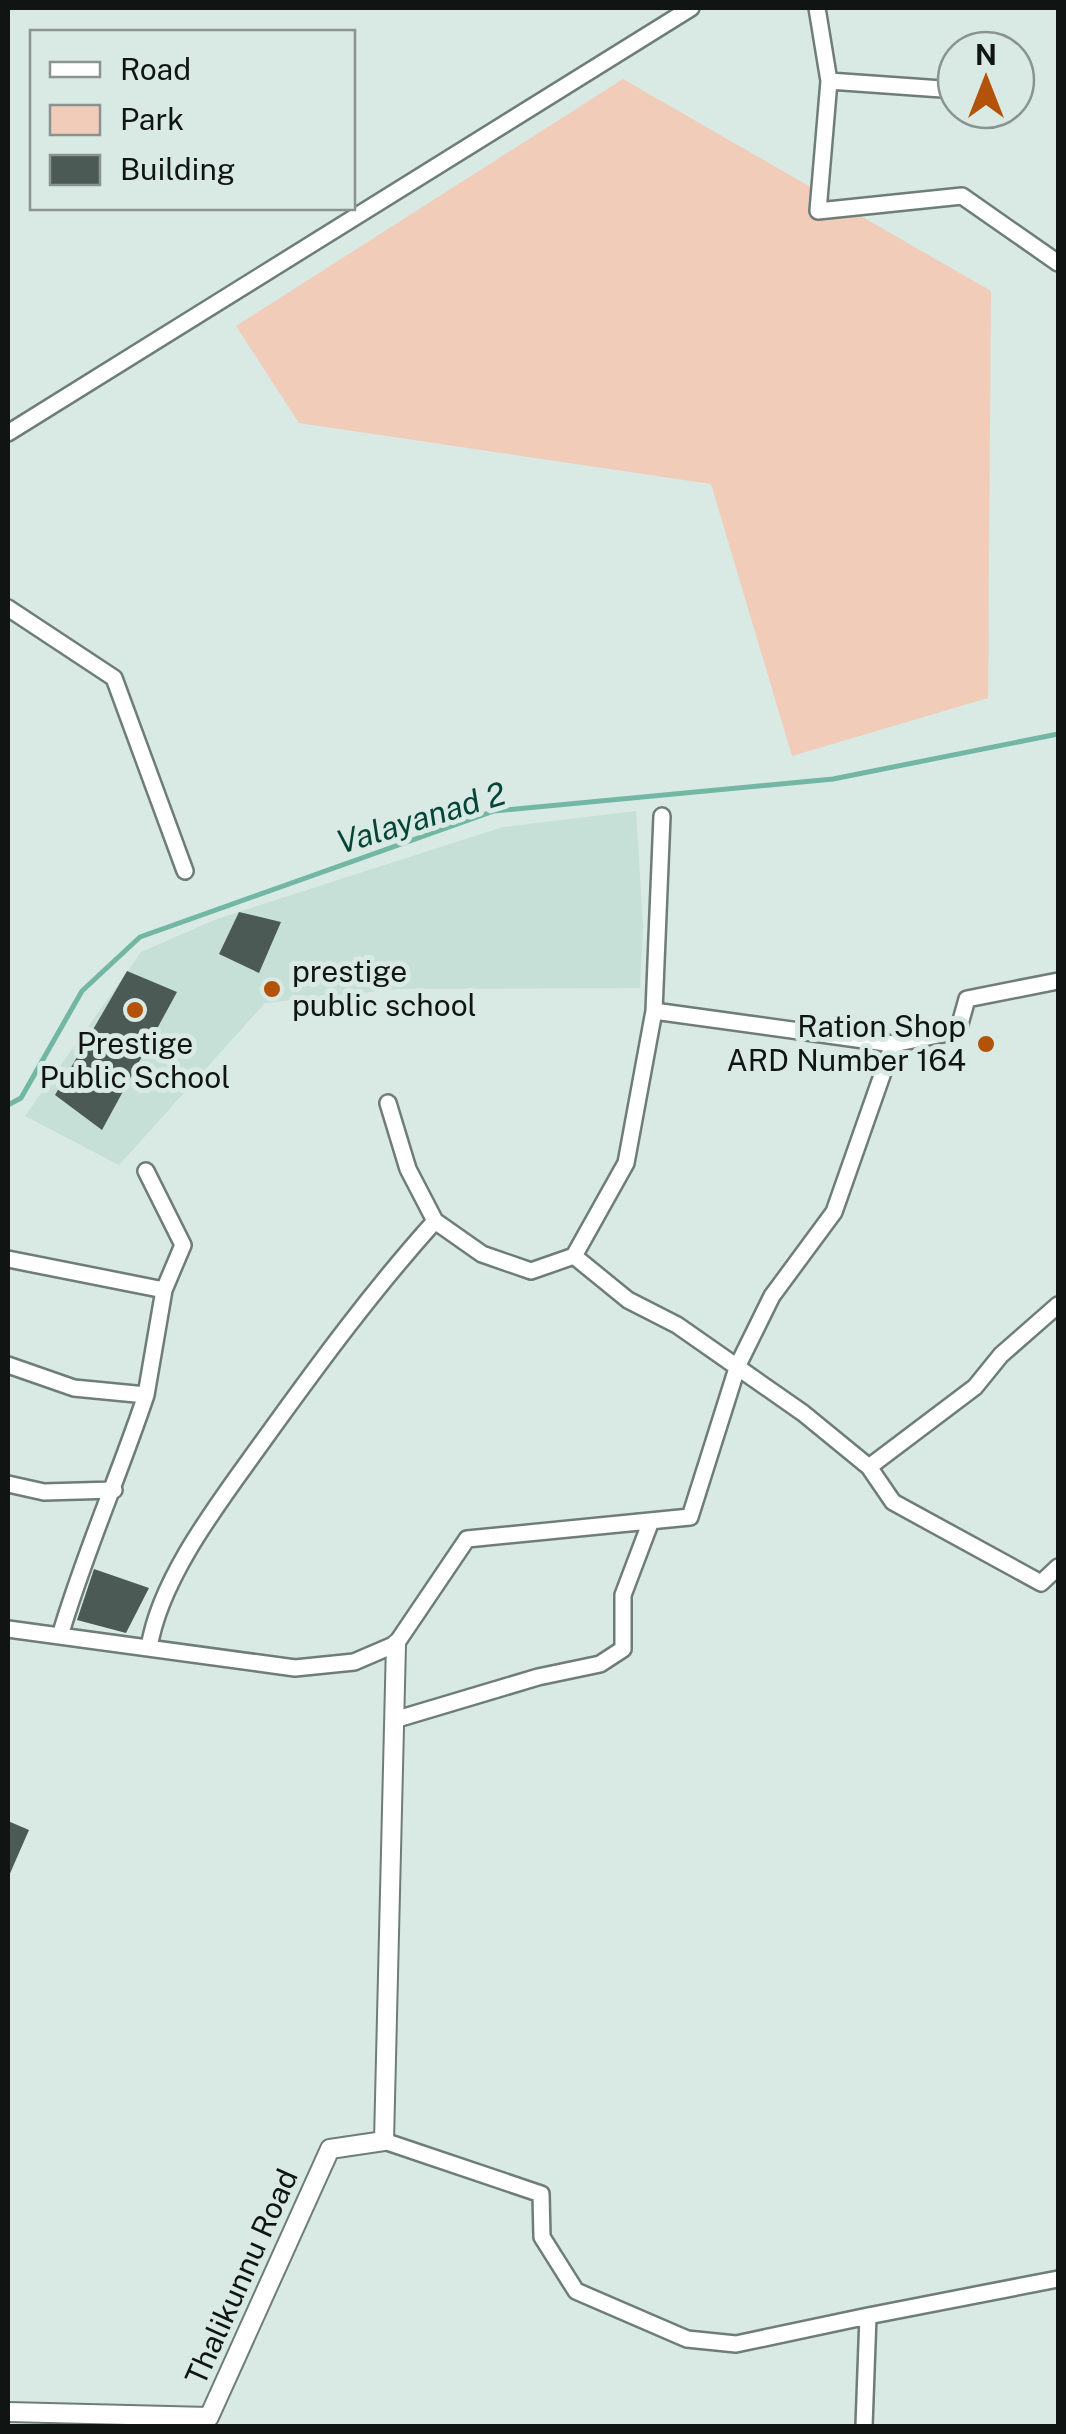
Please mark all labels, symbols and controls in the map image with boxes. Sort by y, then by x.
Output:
legend [30,30,355,210]
north arrow [936,30,1036,130]
text: N [975,38,997,71]
text: Road [120,51,191,87]
text: Park [120,101,184,137]
text: Building [120,151,235,187]
water label: Valayanad 2 [332,774,510,861]
place label: prestige public school [292,953,477,1023]
marker: prestige public school [261,978,283,1000]
marker: Prestige Public School [124,999,146,1021]
place label: Ration Shop ARD Number 164 [727,1008,966,1078]
place label: Prestige Public School [40,1025,230,1095]
marker: Ration Shop ARD Number 164 [975,1033,997,1055]
street label: Thalikunnu Road [177,2163,305,2390]

